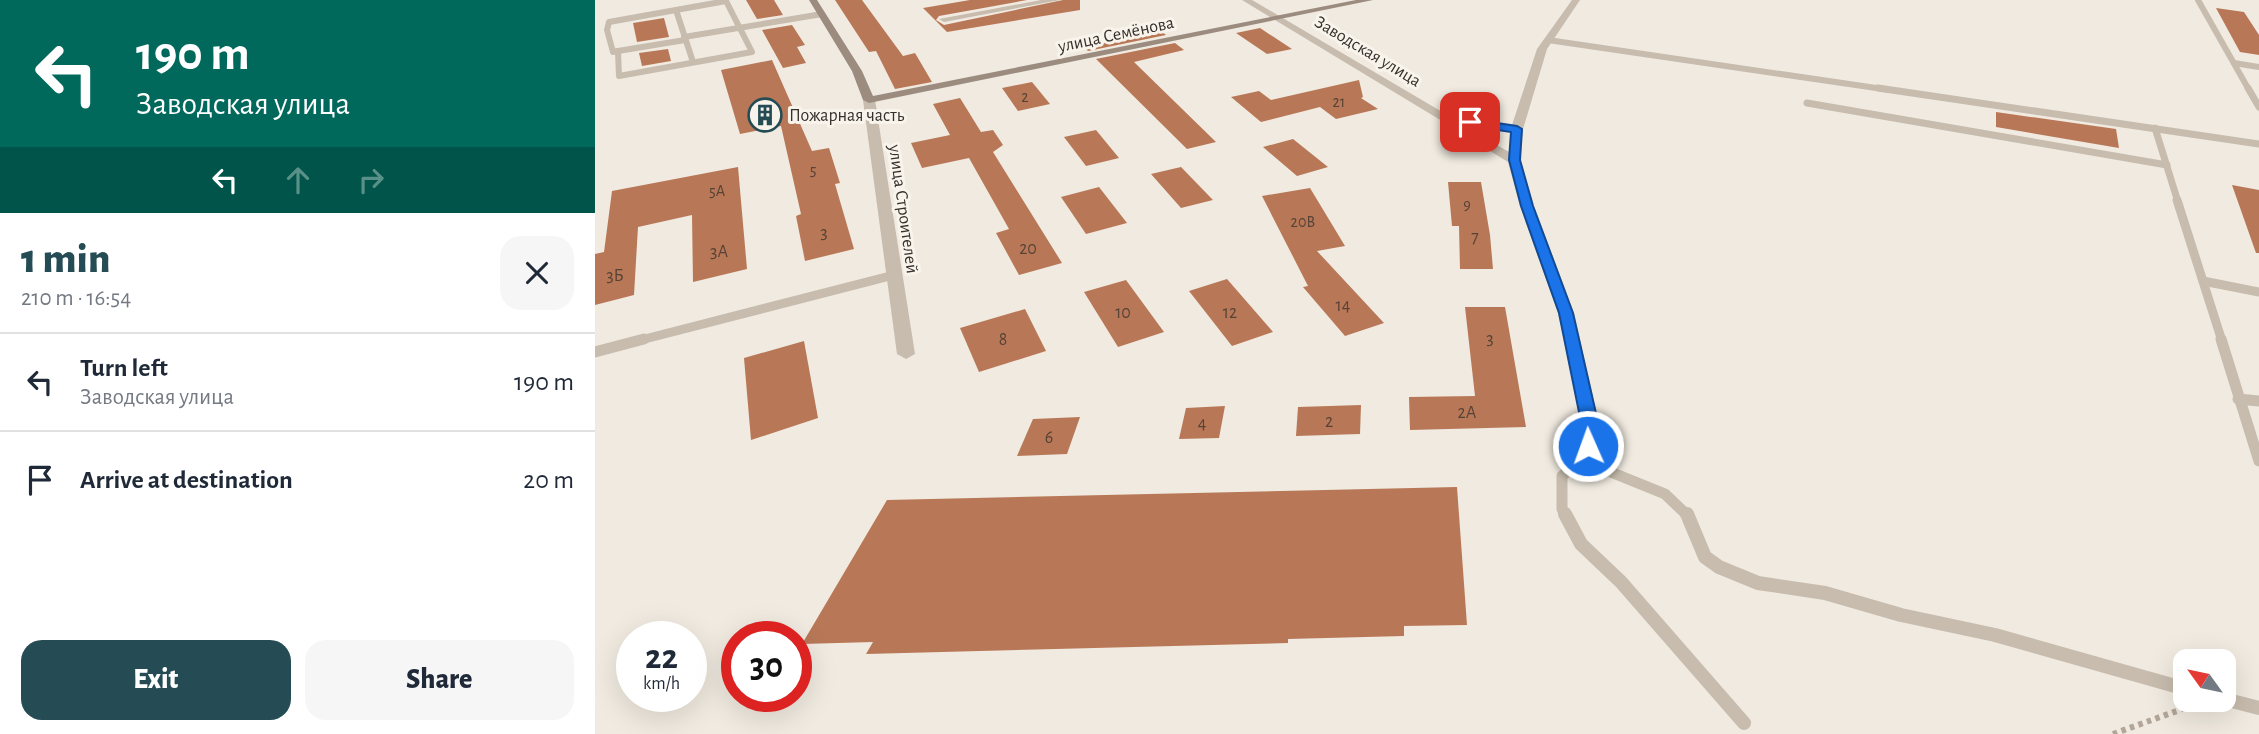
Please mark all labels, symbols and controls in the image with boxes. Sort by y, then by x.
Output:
street label: Заводская улица [1311,13,1424,91]
street label: улица Семёнова [1056,14,1176,56]
icon: left [21,28,112,119]
text: 190 m [136,30,250,79]
text: Заводская улица [136,88,350,120]
house number: 2 [1021,89,1029,105]
pin [1440,92,1500,152]
house number: 21 [1333,94,1345,110]
building icon: Пожарная часть [746,96,784,134]
icon: arrive [1451,103,1489,141]
place label: Пожарная часть [789,107,905,125]
street label: улица Строителей [885,143,921,275]
icon: left [206,161,244,199]
icon: ahead [279,161,317,199]
icon: right [352,161,390,199]
house number: 5 [810,162,816,178]
house number: 5А [709,183,726,199]
house number: 9 [1463,197,1471,213]
house number: 20В [1291,214,1315,230]
house number: 3 [820,224,828,242]
house number: 7 [1471,229,1479,247]
button: close [500,236,574,310]
text: 1 min [21,238,110,280]
house number: 20 [1019,240,1037,258]
house number: 3А [710,243,728,261]
house number: 3Б [606,267,624,285]
text: 210 m · 16:54 [21,287,131,310]
house number: 14 [1336,297,1351,315]
house number: 10 [1115,304,1131,322]
house number: 12 [1223,304,1237,322]
house number: 3 [1486,330,1494,348]
house number: 8 [999,331,1007,349]
text: Turn left [80,355,168,381]
icon: left [21,363,59,401]
text: 190 m [514,369,574,395]
text: Заводская улица [80,386,234,409]
house number: 2А [1458,404,1477,422]
position arrow [1551,409,1625,483]
house number: 2 [1325,413,1333,431]
house number: 4 [1198,415,1207,433]
house number: 6 [1045,429,1053,447]
icon: arrive [21,461,59,499]
text: Arrive at destination [80,467,293,493]
text: 20 m [523,467,574,493]
speed limit sign: 30 [721,621,812,712]
button: Exit [21,640,291,720]
button: Share [305,640,574,720]
text: 22 [645,640,678,675]
north arrow [2173,649,2237,712]
map controls [2173,649,2236,712]
text: km/h [643,675,680,693]

